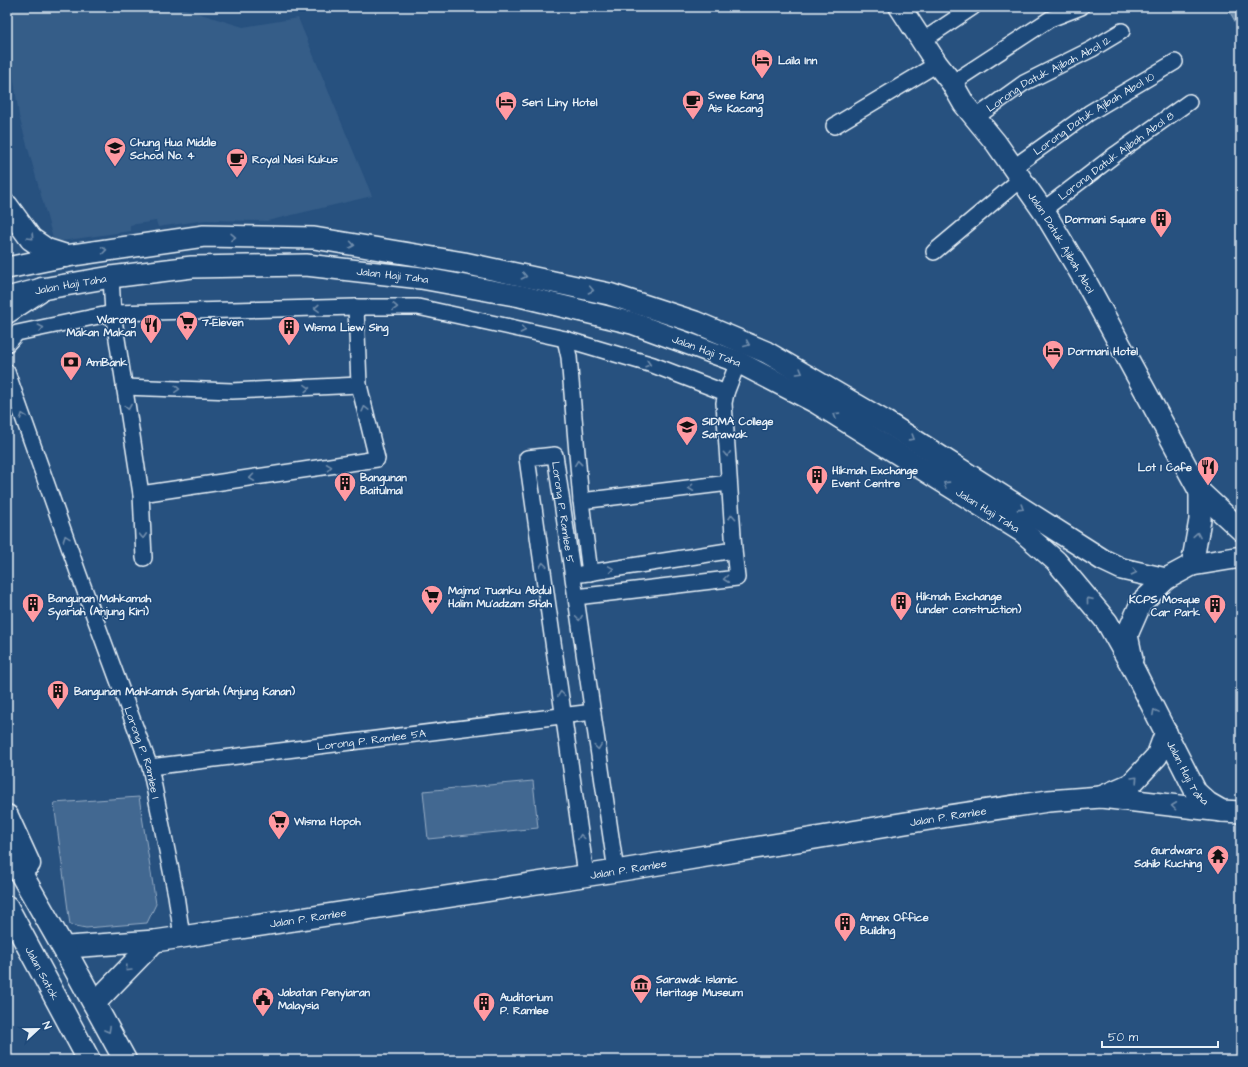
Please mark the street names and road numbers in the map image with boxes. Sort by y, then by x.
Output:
street label: Lorong Datuk Ajibah Abol 12 [983,32,1114,116]
street label: Lorong Datuk Ajibah Abol 10 [1030,69,1157,159]
street label: Lorong Datuk Ajibah Abol 8 [1055,108,1177,204]
street label: Jalan Datuk Ajibah Abol [1024,189,1098,296]
street label: Jalan Haji Taha [356,264,430,287]
street label: Jalan Haji Taha [33,271,108,299]
street label: Jalan Haji Taha [670,331,744,371]
street label: Lorong P. Ramlee 5 [548,460,578,564]
street label: Jalan Haji Taha [953,485,1023,536]
street label: Lorong P. Ramlee 1 [120,704,163,800]
street label: Lorong P. Ramlee 5A [316,726,427,754]
street label: Jalan Haji Taha [1163,738,1212,809]
street label: Jalan P. Ramlee [909,803,987,830]
street label: Jalan P. Ramlee [589,856,668,883]
street label: Jalan P. Ramlee [269,905,348,932]
street label: Jalan Satok [21,944,63,1003]

